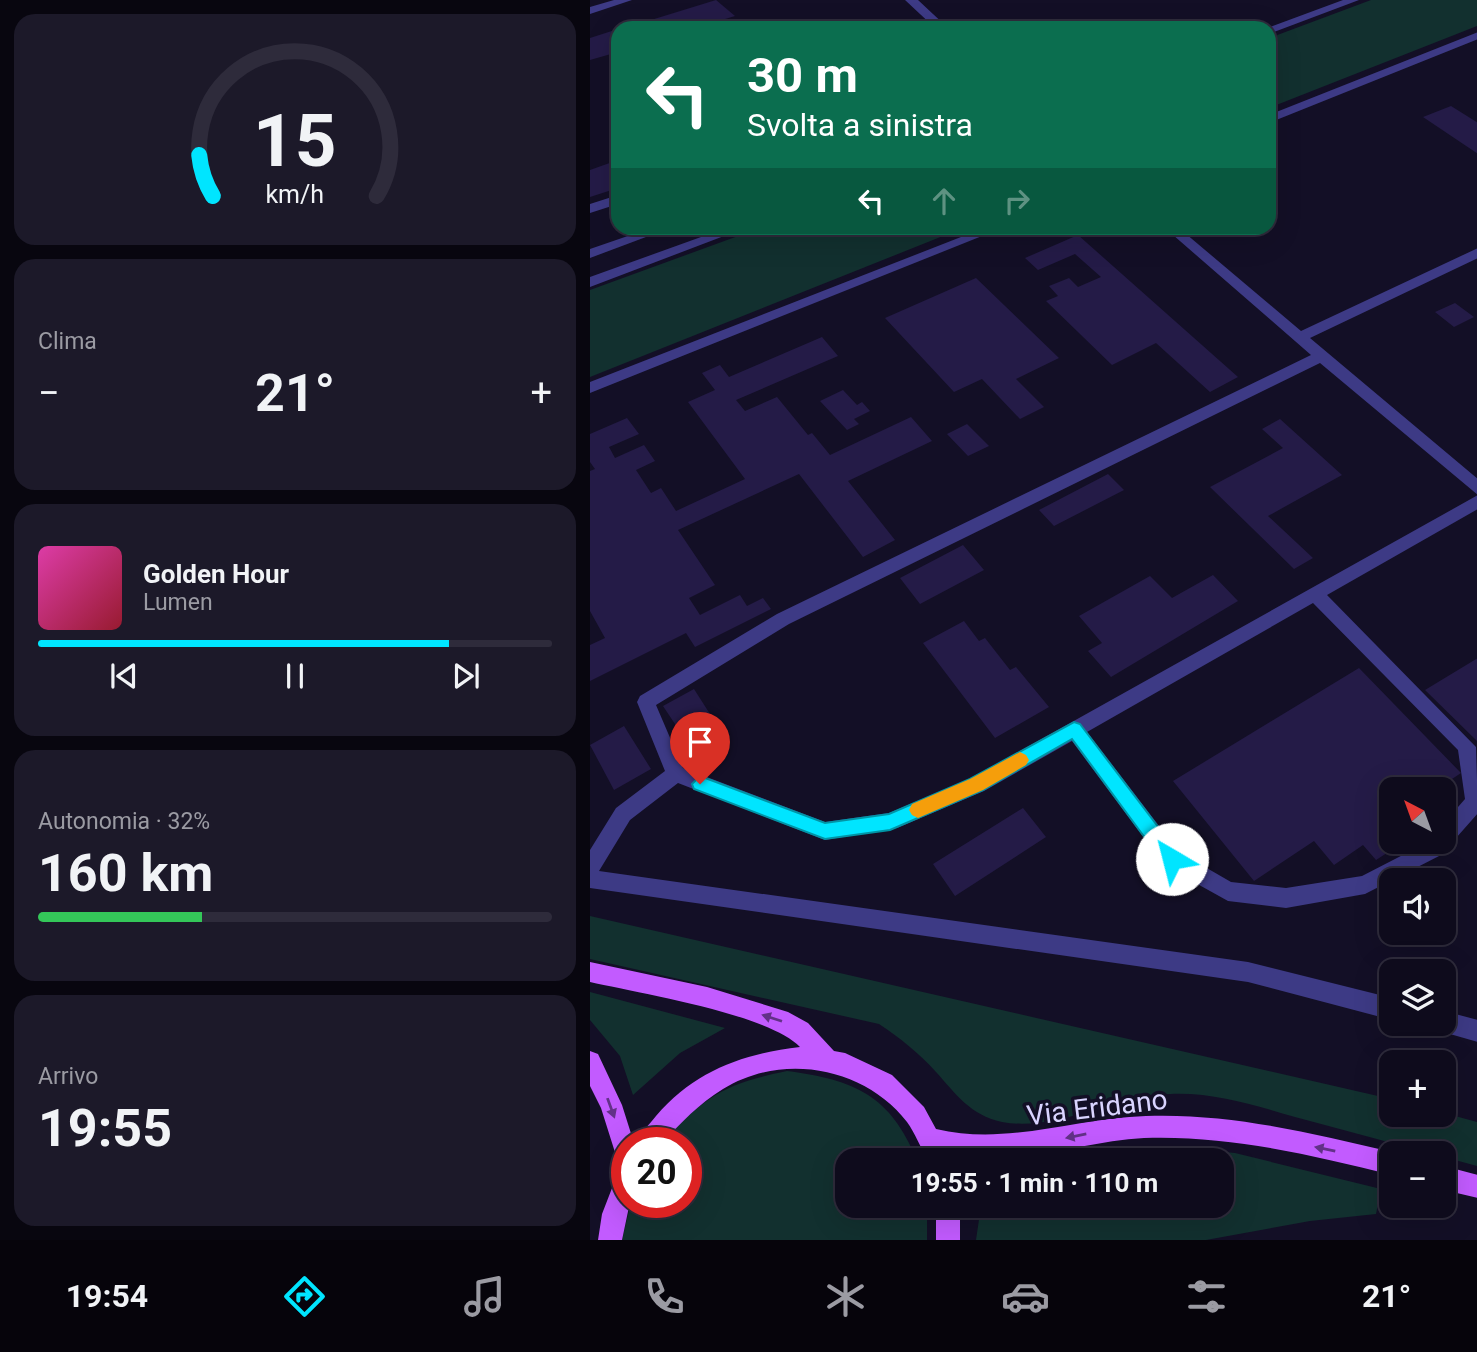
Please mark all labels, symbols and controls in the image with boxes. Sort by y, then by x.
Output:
text: 30 m [747,47,858,104]
icon: left [632,49,723,140]
text: 15 [253,98,337,184]
text: Svolta a sinistra [747,106,973,144]
text: km/h [266,179,324,208]
icon: left [852,182,890,220]
icon: ahead [925,182,963,220]
icon: right [998,182,1036,220]
text: Clima [38,328,97,355]
text: 21° [255,363,335,424]
text: − [38,371,60,415]
text: + [530,371,552,415]
text: Golden Hour [143,559,289,589]
text: Lumen [143,589,213,616]
icon: previous [105,657,143,695]
icon: pause [276,657,314,695]
icon: next [447,657,485,695]
pin [670,712,730,784]
icon: arrive [681,723,719,761]
north arrow [1379,777,1456,854]
map controls [1379,777,1456,1218]
text: Autonomia · 32% [38,808,210,835]
position arrow [1135,822,1209,896]
text: 160 km [38,843,213,904]
button: sound [1379,868,1456,945]
button: layers [1379,959,1456,1036]
one-way arrow [762,1012,783,1023]
button: + [1379,1050,1456,1127]
text: Arrivo [38,1063,98,1090]
street label: Via Eridano [1025,1082,1169,1132]
text: 19:55 [38,1098,172,1159]
one-way arrow [606,1098,617,1119]
speed limit sign: 20 [611,1127,702,1218]
one-way arrow [1065,1131,1087,1142]
button: − [1379,1141,1456,1218]
one-way arrow [1314,1144,1336,1155]
text: 19:55 · 1 min · 110 m [911,1168,1158,1198]
icon: directions [280,1272,329,1321]
icon: music [460,1272,509,1321]
icon: phone [640,1272,689,1321]
icon: climate [821,1272,870,1321]
icon: car [1001,1272,1050,1321]
icon: filters [1182,1272,1231,1321]
text: 19:54 [66,1277,148,1315]
text: 21° [1362,1277,1411,1315]

